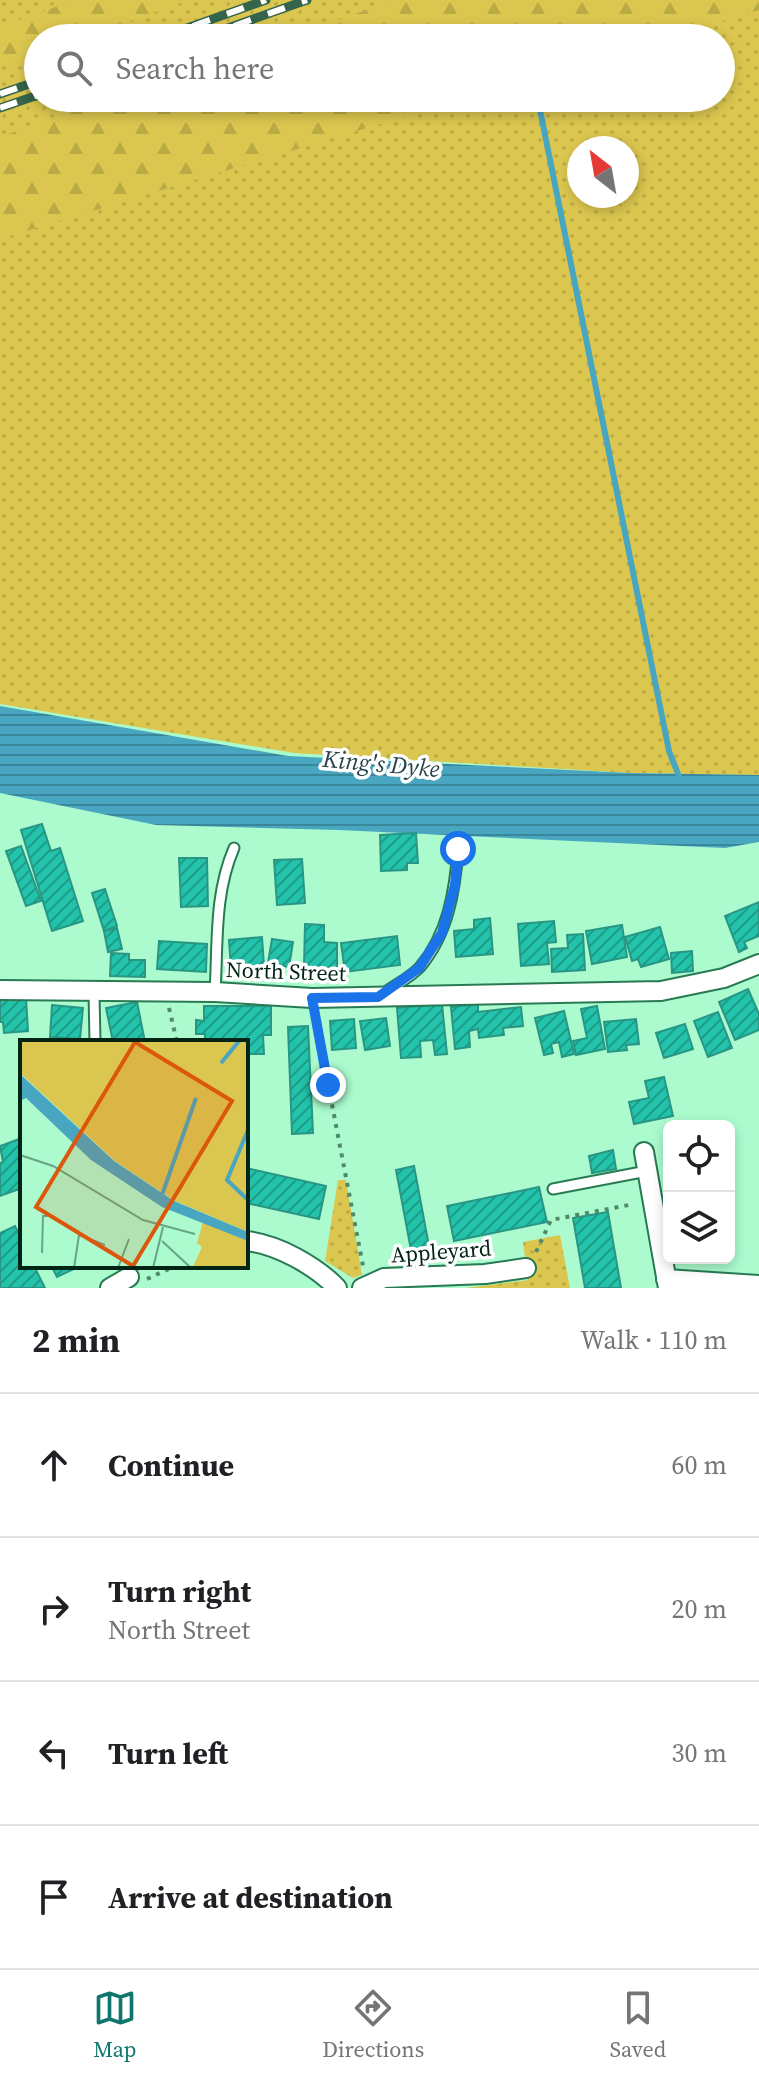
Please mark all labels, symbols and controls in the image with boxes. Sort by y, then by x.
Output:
search box [24,24,735,112]
icon: search [52,46,96,90]
text: Search here [116,48,274,89]
north arrow [567,136,639,208]
water label: King's Dyke [320,742,441,785]
route start [440,831,476,867]
street label: North Street [225,954,347,988]
inset map [20,1040,248,1268]
route end [310,1067,346,1103]
map controls [663,1120,735,1264]
button: locate [663,1120,735,1192]
button: layers [663,1192,735,1264]
street label: Appleyard [390,1233,493,1269]
text: 2 min [32,1317,120,1363]
text: Walk · 110 m [580,1322,727,1358]
icon: ahead [32,1443,76,1487]
text: Continue [108,1445,234,1486]
text: 60 m [672,1447,727,1483]
text: Turn right [108,1571,251,1612]
icon: right [32,1587,76,1631]
text: 20 m [672,1591,727,1627]
text: North Street [108,1612,250,1648]
icon: left [32,1731,76,1775]
text: Turn left [108,1733,228,1774]
text: 30 m [672,1735,727,1771]
icon: arrive [32,1875,76,1919]
text: Arrive at destination [108,1877,393,1918]
tab: Map [93,1986,137,2064]
tab: Directions [322,1986,424,2064]
tab: Saved [610,1986,666,2064]

